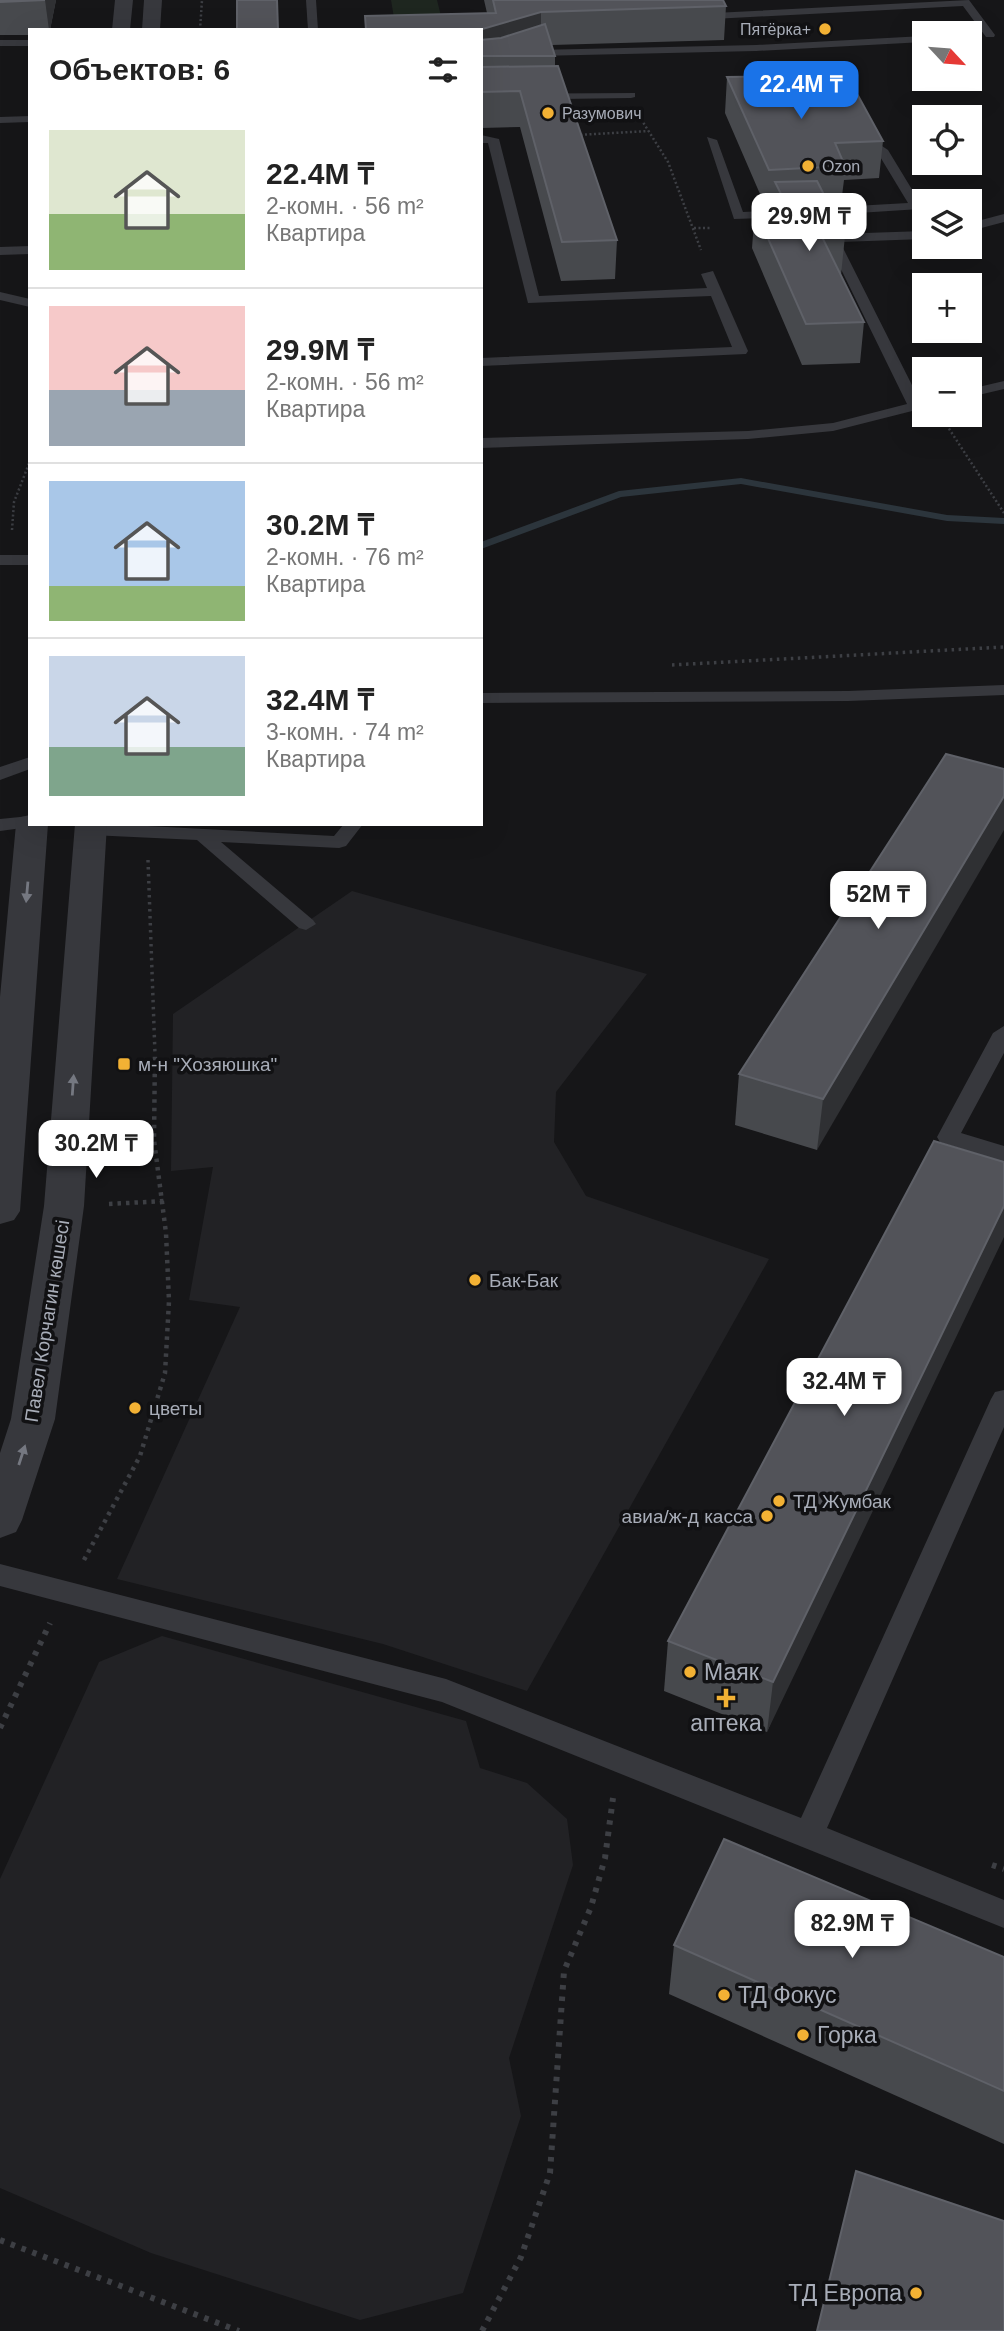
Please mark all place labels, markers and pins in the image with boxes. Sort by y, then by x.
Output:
place label: Пятёрка+ [740,21,811,38]
marker: Пятёрка+ [817,21,833,37]
pin: 22.4M ₸ [736,61,866,121]
marker: Разумович [540,105,556,121]
place label: Разумович [562,105,642,122]
marker: Ozon [800,158,816,174]
place label: Ozon [822,158,860,175]
pin: 29.9M ₸ [744,194,874,253]
pin: 52M ₸ [829,872,927,931]
place label: м-н "Хозяюшка" [138,1054,277,1075]
marker: м-н "Хозяюшка" [116,1056,132,1072]
pin: 30.2M ₸ [31,1120,161,1180]
place label: Бак-Бак [489,1270,559,1291]
marker: Бак-Бак [467,1272,483,1288]
pin: 32.4M ₸ [779,1358,909,1418]
place label: цветы [149,1398,202,1419]
marker: цветы [127,1400,143,1416]
place label: ТД Жумбак [793,1491,892,1512]
marker: ТД Жумбак [771,1493,787,1509]
place label: авиа/ж-д касса [622,1506,753,1527]
marker: авиа/ж-д касса [759,1508,775,1524]
place label: Маяк [704,1659,760,1685]
marker: Маяк [682,1664,698,1680]
marker: аптека [718,1690,734,1706]
place label: аптека [690,1710,762,1736]
pin: 82.9M ₸ [787,1900,917,1960]
place label: ТД Фокус [738,1982,837,2008]
marker: ТД Фокус [716,1987,732,2003]
place label: Горка [817,2022,877,2048]
marker: Горка [795,2027,811,2043]
place label: ТД Европа [788,2280,902,2306]
marker: ТД Европа [908,2285,924,2301]

